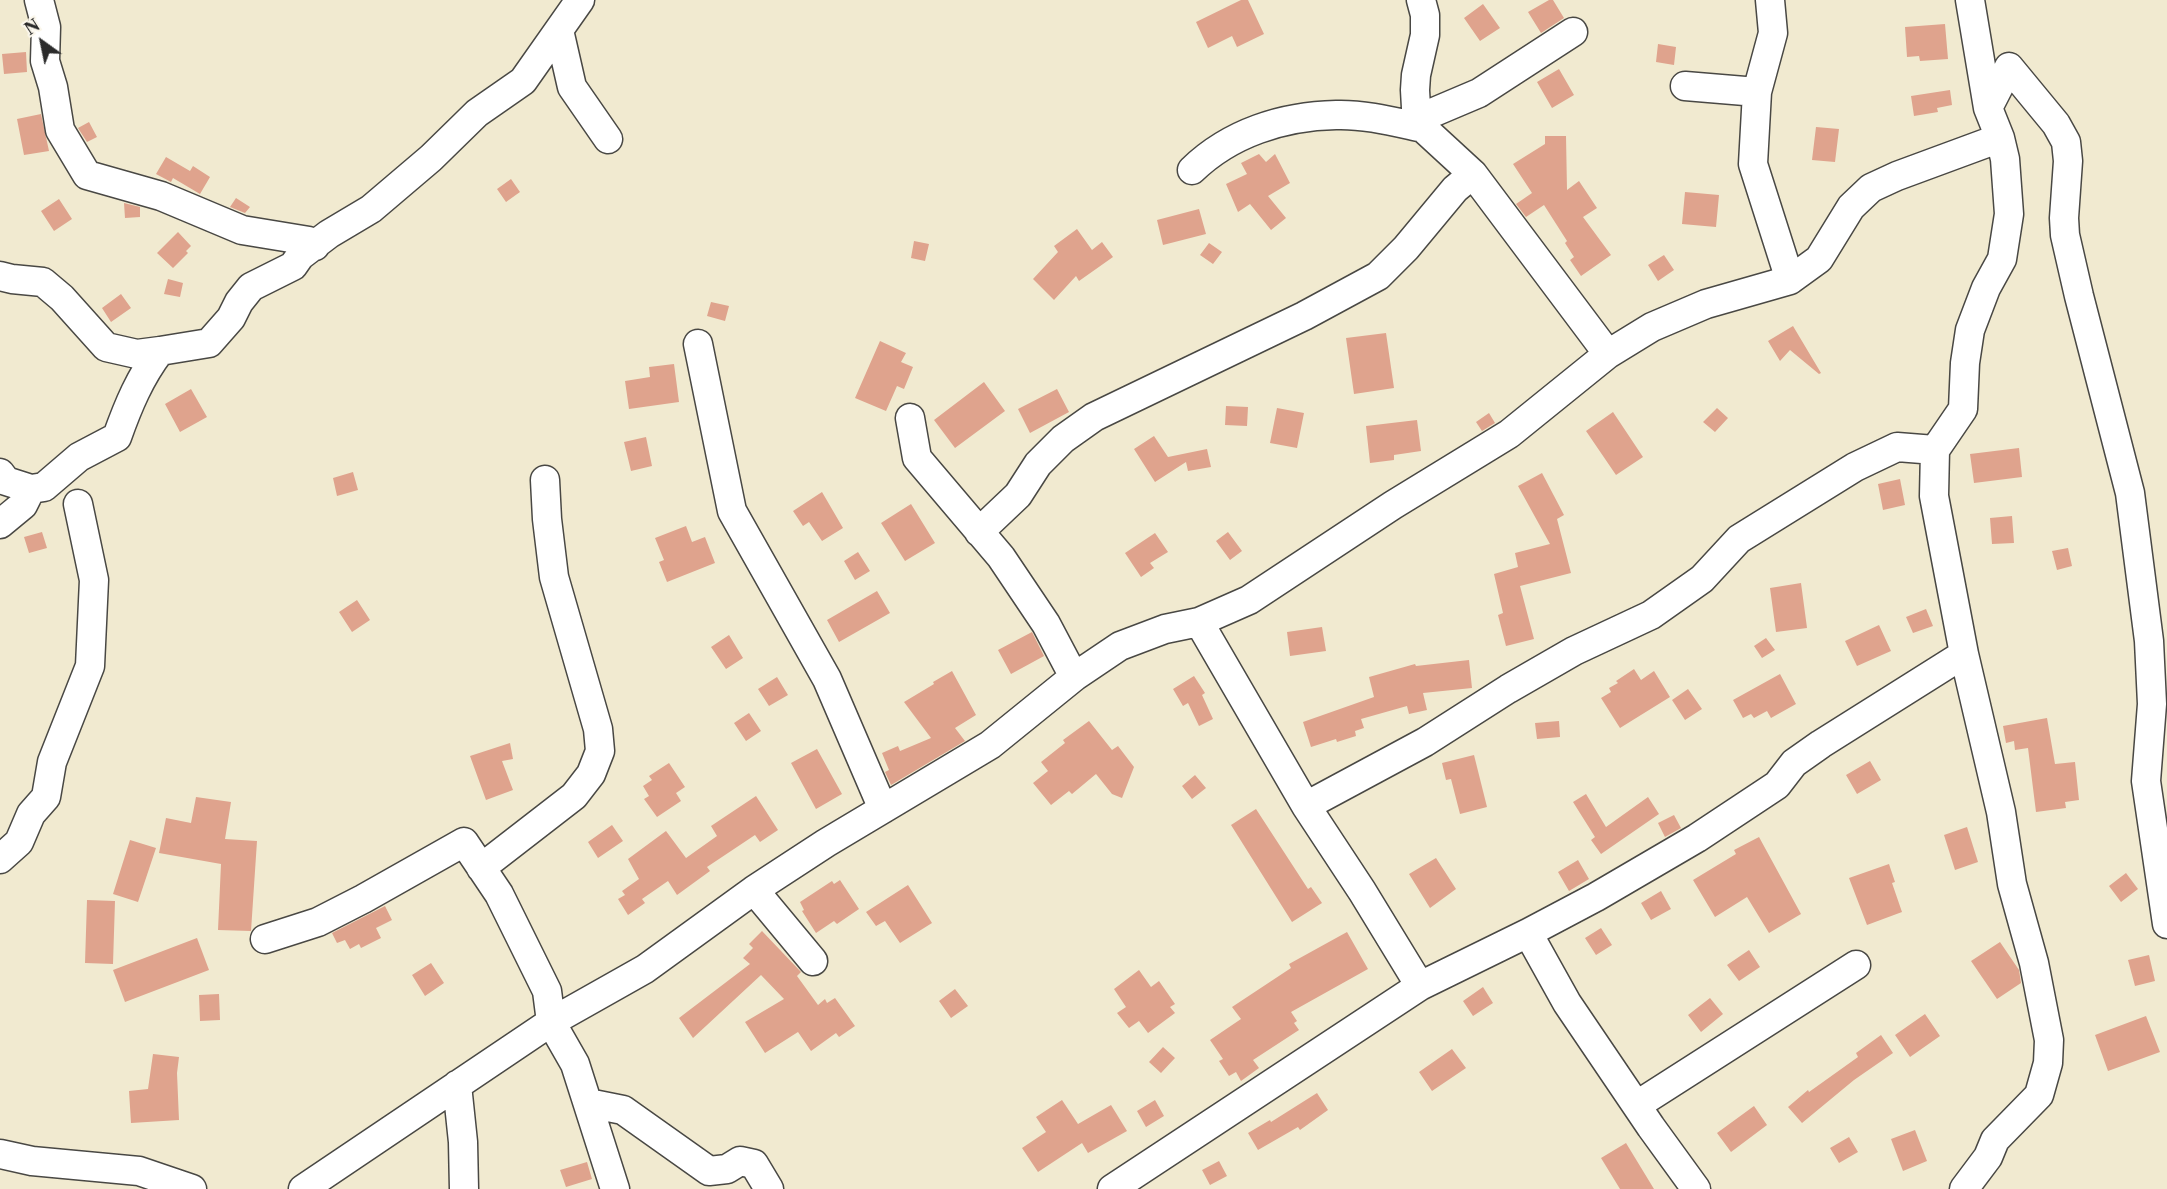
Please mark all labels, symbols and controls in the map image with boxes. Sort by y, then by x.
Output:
north arrow [12,12,72,72]
text: N [21,15,43,39]

